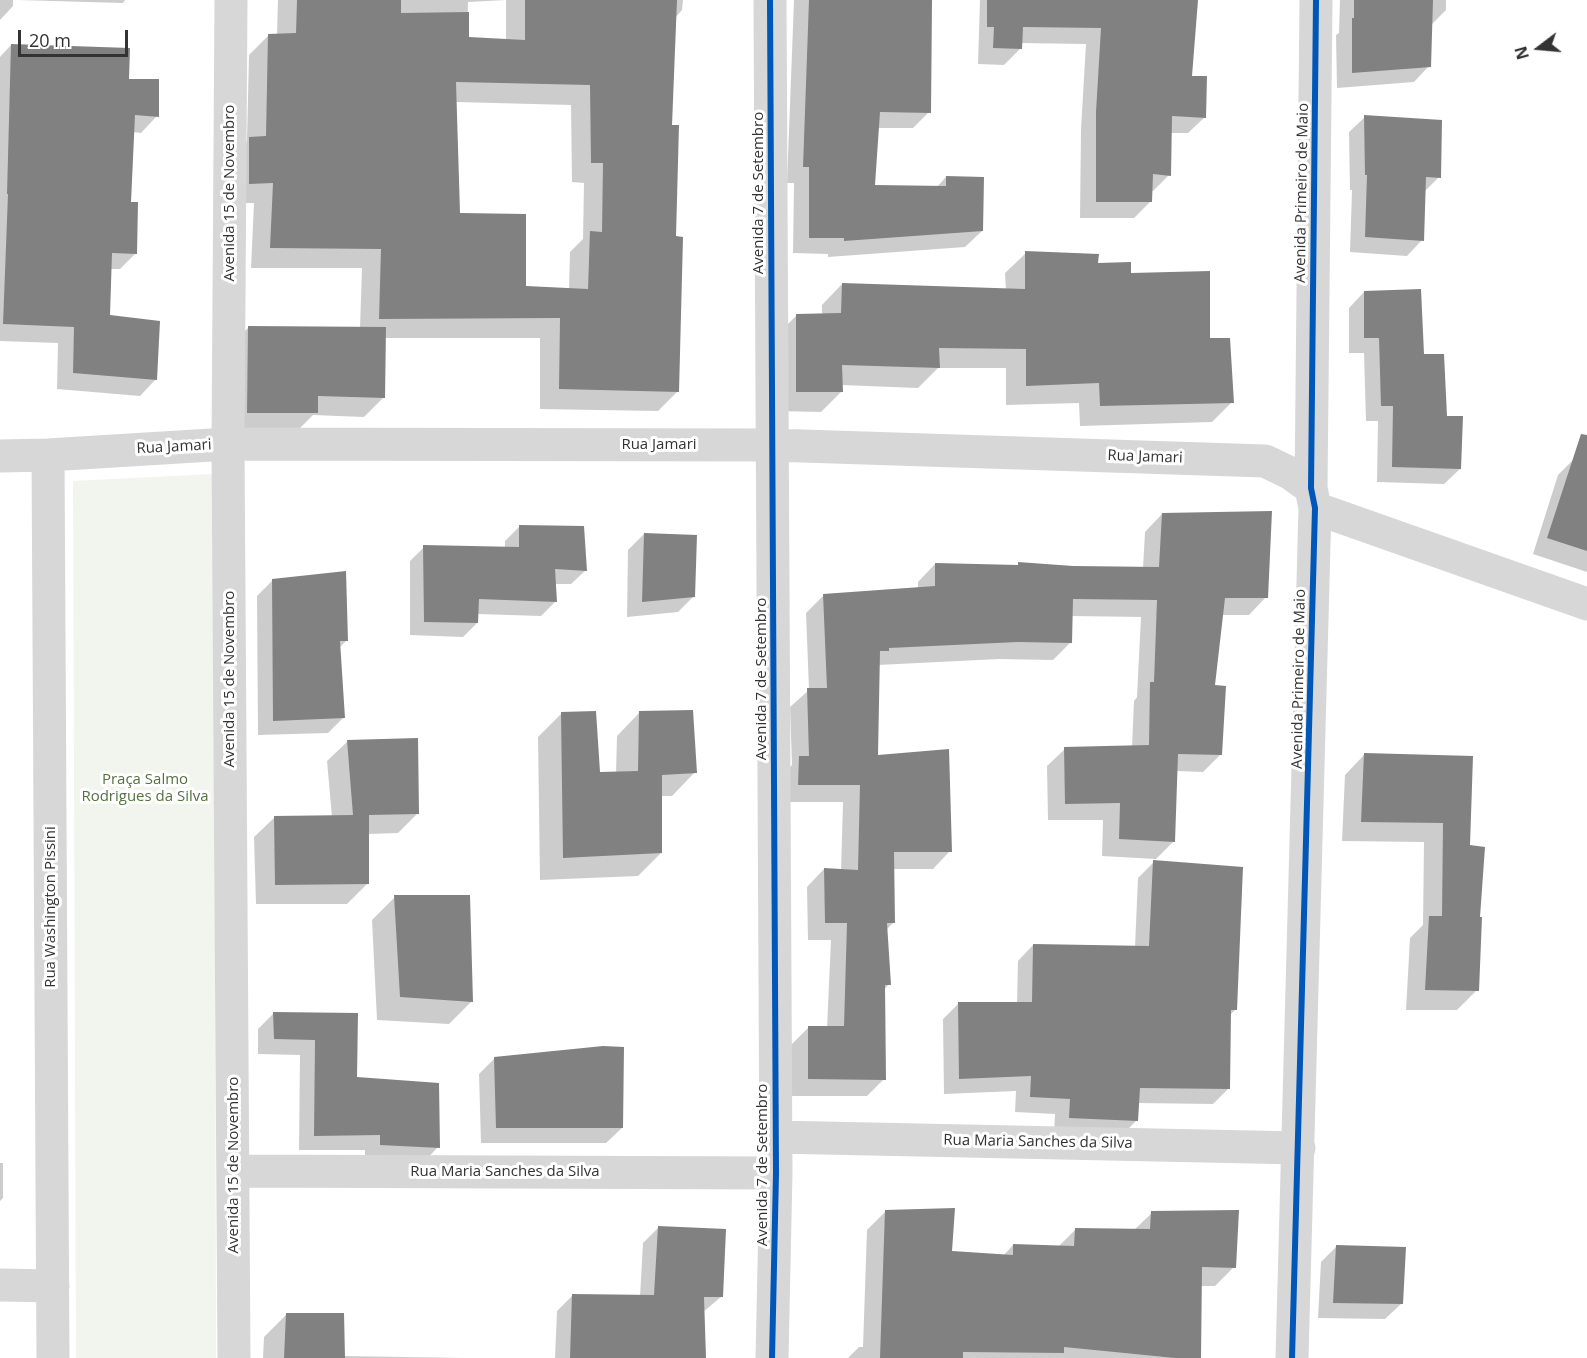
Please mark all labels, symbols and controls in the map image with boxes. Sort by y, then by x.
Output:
scale bar [21,18,130,56]
north arrow [1509,18,1569,78]
text: 20 m [29,28,71,52]
text: N [1509,44,1534,62]
street label: Avenida Primeiro de Maio [1291,103,1313,283]
street label: Avenida 15 de Novembro [221,105,239,281]
street label: Avenida 7 de Setembro [750,112,768,274]
street label: Rua Jamari [136,436,212,458]
street label: Rua Jamari [621,436,697,454]
street label: Rua Jamari [1107,447,1183,467]
street label: Avenida Primeiro de Maio [1288,589,1310,769]
street label: Avenida 15 de Novembro [221,591,239,767]
street label: Avenida 7 de Setembro [753,598,771,760]
park label: Praça Salmo Rodrigues da Silva [81,771,209,806]
street label: Rua Washington Pissini [42,826,60,988]
street label: Avenida 15 de Novembro [225,1077,243,1253]
street label: Avenida 7 de Setembro [754,1084,772,1246]
street label: Rua Maria Sanches da Silva [943,1131,1133,1153]
street label: Rua Maria Sanches da Silva [410,1163,600,1181]

